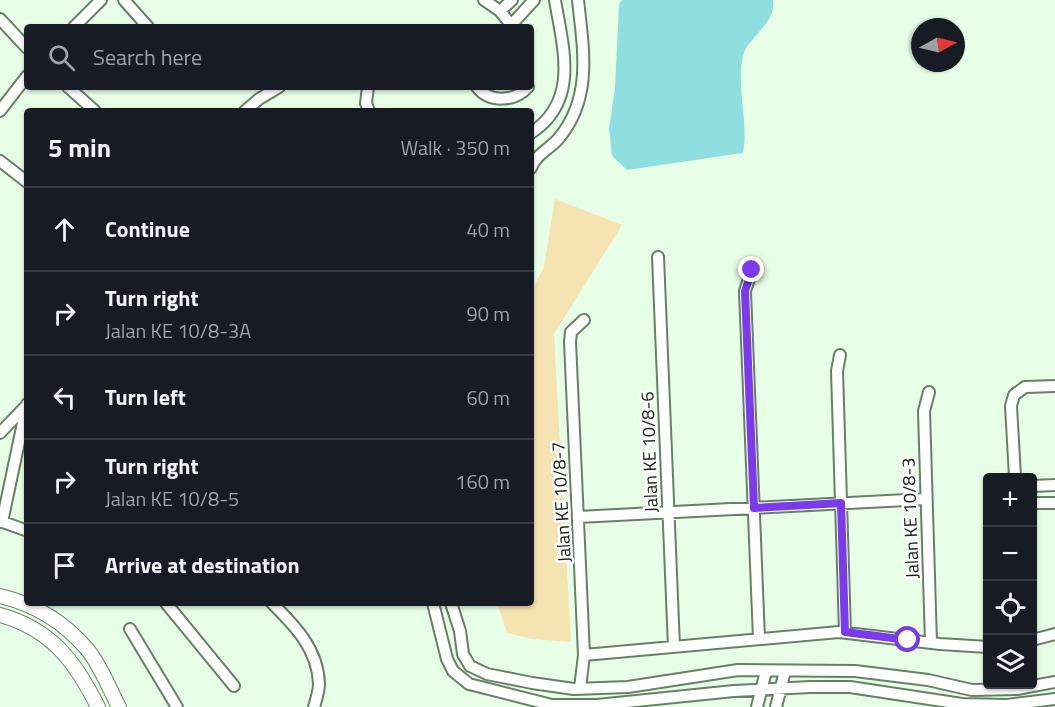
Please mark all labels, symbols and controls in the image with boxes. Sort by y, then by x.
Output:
north arrow [911,18,965,72]
search box [24,24,534,90]
text: Search here [93,40,202,74]
icon: search [45,41,78,74]
text: 5 min [48,128,111,167]
text: Walk · 350 m [401,132,510,163]
text: Continue [105,212,190,246]
icon: ahead [48,213,81,246]
text: 40 m [466,214,510,245]
route end [738,256,764,282]
text: Turn right [105,281,199,315]
icon: right [48,297,81,330]
text: 90 m [466,298,510,329]
text: Jalan KE 10/8-3A [105,315,251,346]
text: Turn left [105,380,186,414]
icon: left [48,381,81,414]
text: 60 m [466,382,510,413]
street label: Jalan KE 10/8-6 [633,391,665,513]
street label: Jalan KE 10/8-7 [544,441,578,563]
text: Turn right [105,449,199,483]
street label: Jalan KE 10/8-3 [894,457,926,579]
icon: right [48,465,81,498]
text: 160 m [455,466,510,497]
map controls [983,473,1037,689]
button: + [983,473,1037,527]
text: Jalan KE 10/8-5 [105,483,239,514]
button: − [983,527,1037,581]
text: Arrive at destination [105,548,300,582]
icon: arrive [48,549,81,582]
button: locate [983,581,1037,635]
route start [894,626,920,652]
button: layers [983,635,1037,689]

